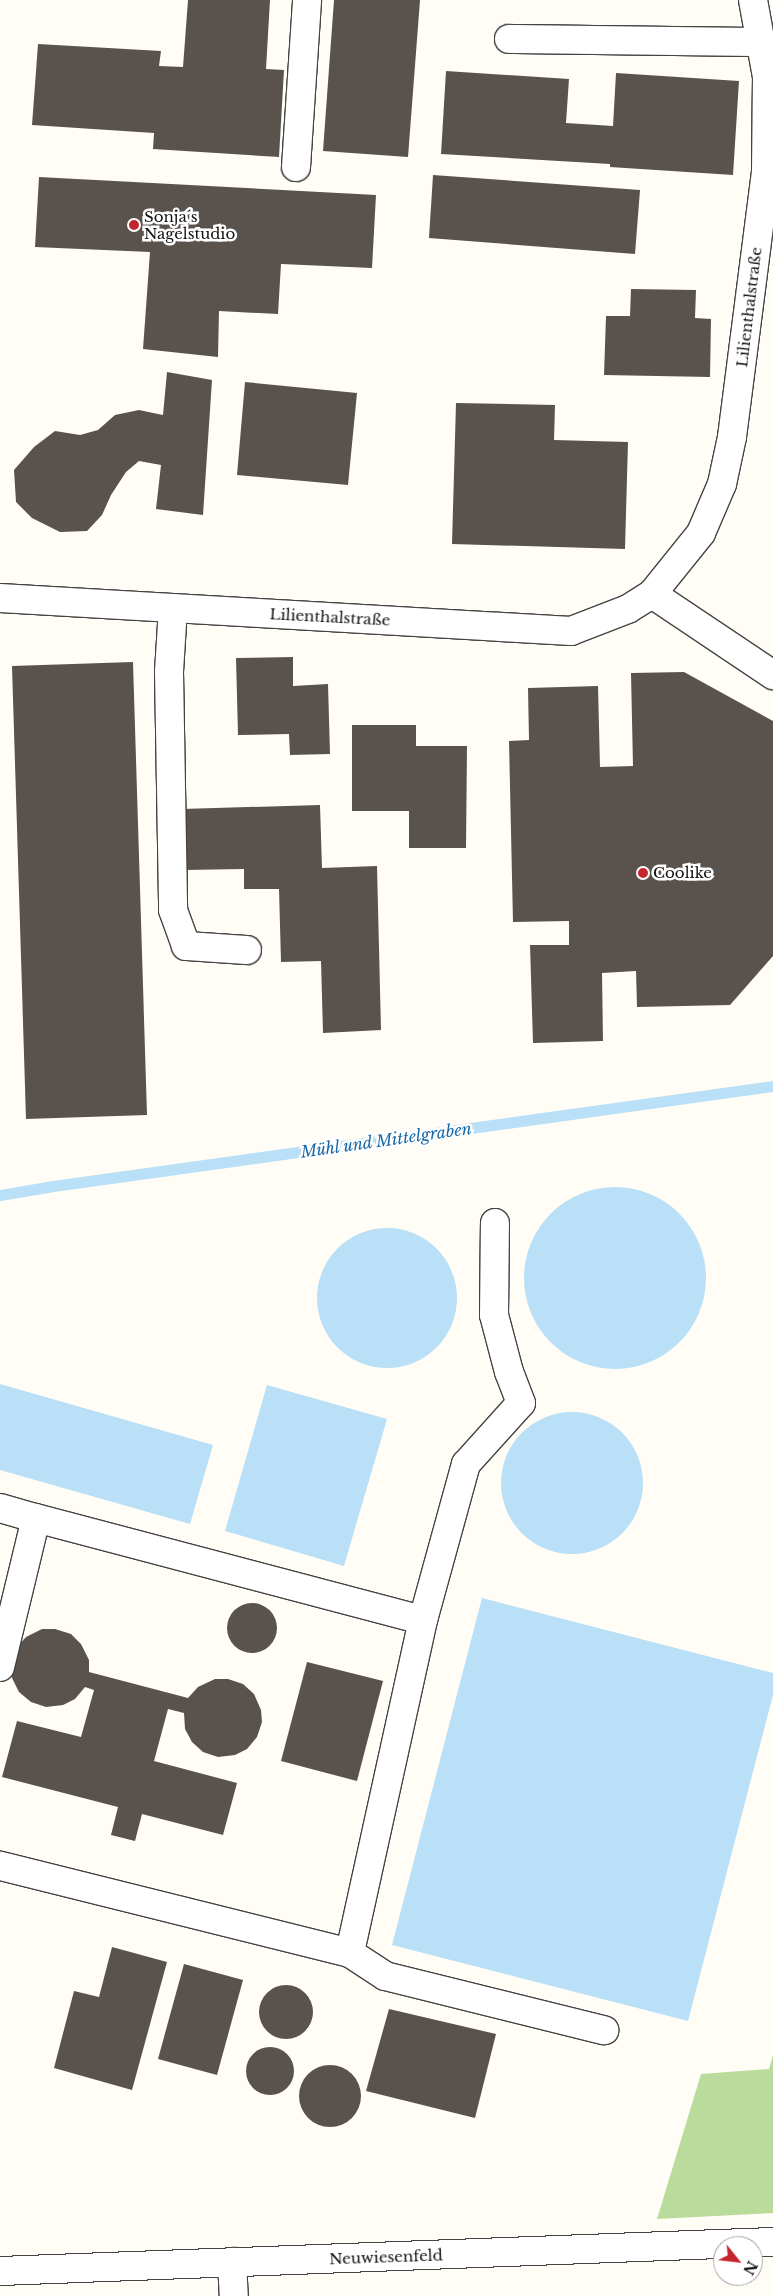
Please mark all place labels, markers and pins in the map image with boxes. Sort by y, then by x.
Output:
place label: Sonja´s Nagelstudio [144,207,235,242]
marker: Sonja´s Nagelstudio [128,219,140,231]
place label: Coolike [653,864,712,882]
marker: Coolike [637,867,649,879]

